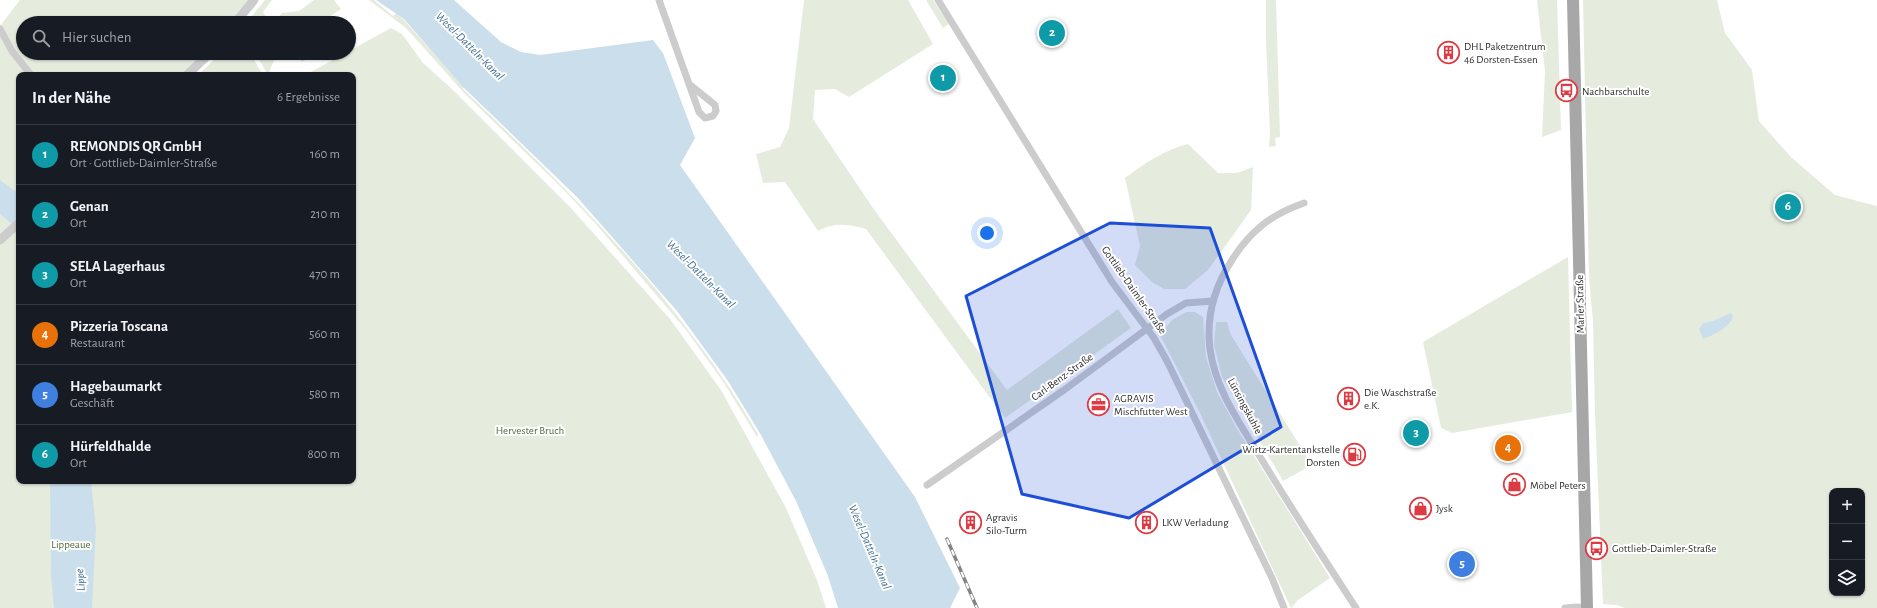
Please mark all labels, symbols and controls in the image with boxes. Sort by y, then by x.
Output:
water label: Wesel-Datteln-Kanal [434,10,506,82]
search box [16,16,356,60]
pin: 2 [1039,18,1065,48]
icon: search [30,27,52,49]
text: Hier suchen [62,30,132,45]
building icon: DHL Paketzentrum 46 Dorsten-Essen [1436,39,1462,65]
place label: DHL Paketzentrum 46 Dorsten-Essen [1464,41,1546,65]
pin: 1 [930,63,956,93]
bus stop icon: Nachbarschulte [1554,78,1580,104]
place label: Nachbarschulte [1582,86,1649,97]
text: In der Nähe [32,89,111,106]
text: 6 Ergebnisse [277,91,340,104]
text: REMONDIS QR GmbH [70,139,202,154]
text: 1 [43,148,47,161]
text: 160 m [310,148,340,161]
text: Ort · Gottlieb-Daimler-Straße [70,157,217,170]
pin: 6 [1775,192,1801,222]
text: Genan [70,199,109,214]
text: 2 [42,208,48,221]
text: 210 m [310,208,340,221]
text: Ort [70,217,87,230]
your location [977,223,997,243]
water label: Wesel-Datteln-Kanal [665,238,737,310]
street label: Gottlieb-Daimler-Straße [1100,244,1168,336]
text: SELA Lagerhaus [70,259,165,274]
text: 3 [42,268,48,281]
text: 470 m [309,268,340,281]
street label: Marler Straße [1574,275,1586,333]
text: Ort [70,277,87,290]
text: Pizzeria Toscana [70,319,168,334]
text: 4 [42,328,48,341]
text: 560 m [309,328,340,341]
text: Restaurant [70,337,125,350]
street label: Carl-Benz-Straße [1029,351,1095,403]
street label: Lünsingskuhle [1226,376,1264,436]
text: Hagebaumarkt [70,379,162,394]
building icon: Die Waschstraße e.K. [1335,385,1361,411]
place label: Die Waschstraße e.K. [1364,387,1436,411]
text: 5 [42,388,48,401]
text: 580 m [309,388,340,401]
office icon: AGRAVIS Mischfutter West [1085,391,1111,417]
place label: AGRAVIS Mischfutter West [1114,393,1188,417]
text: Geschäft [70,397,114,410]
pin: 3 [1403,418,1429,448]
park label: Hervester Bruch [496,425,564,436]
pin: 4 [1495,433,1521,463]
text: Hürfeldhalde [70,439,151,454]
fuel station icon: Wirtz-Kartentankstelle Dorsten [1342,442,1368,468]
place label: Wirtz-Kartentankstelle Dorsten [1242,444,1340,468]
text: 6 [42,448,48,461]
text: 800 m [308,448,340,461]
text: Ort [70,457,87,470]
shop icon: Möbel Peters [1502,472,1528,498]
place label: Möbel Peters [1530,480,1586,491]
map controls [1829,488,1865,596]
button: + [1829,488,1865,524]
shop icon: Jysk [1408,495,1434,521]
water label: Wesel-Datteln-Kanal [847,503,893,591]
place label: Jysk [1436,503,1453,514]
building icon: LKW Verladung [1134,509,1160,535]
building icon: Agravis Silo-Turm [957,510,983,536]
place label: Agravis Silo-Turm [986,512,1027,536]
place label: LKW Verladung [1162,517,1229,528]
button: − [1829,524,1865,560]
bus stop icon: Gottlieb-Daimler-Straße [1583,535,1609,561]
park label: Lippeaue [51,539,91,550]
place label: Gottlieb-Daimler-Straße [1612,543,1716,554]
pin: 5 [1449,549,1475,579]
button: layers [1829,560,1865,596]
water label: Lippe [73,568,88,592]

